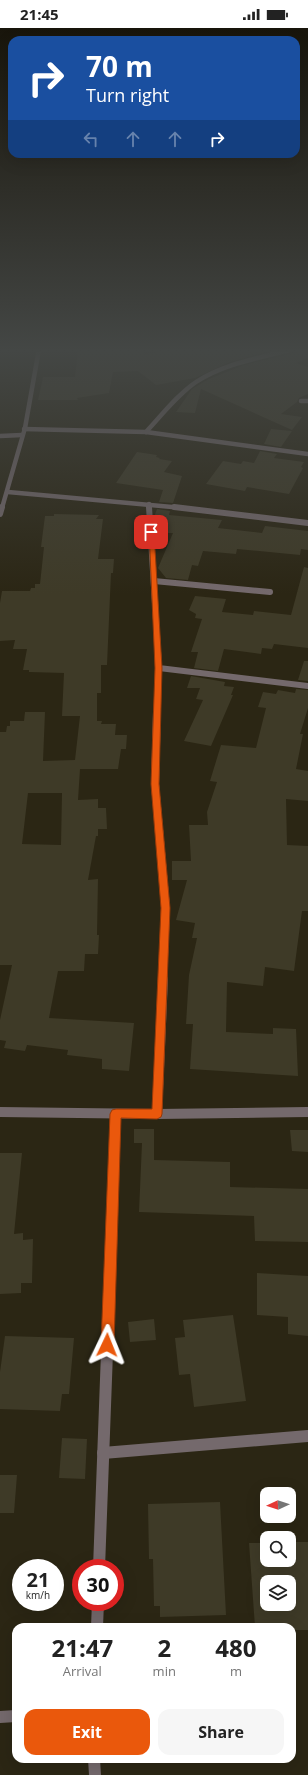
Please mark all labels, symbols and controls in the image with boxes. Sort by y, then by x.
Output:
text: 21:45 [20,4,59,24]
text: 70 m [86,47,153,85]
icon: right [20,52,72,104]
text: Turn right [86,83,169,107]
icon: left [80,128,102,150]
icon: ahead [122,128,144,150]
icon: ahead [164,128,186,150]
icon: right [206,128,228,150]
pin [134,515,168,549]
icon: arrive [140,521,162,543]
position arrow [86,1324,128,1366]
north arrow [260,1487,296,1523]
map controls [260,1487,296,1611]
button: search [260,1531,296,1567]
speed limit sign: 30 [72,1559,124,1611]
text: 21 [27,1566,49,1593]
button: layers [260,1575,296,1611]
text: km/h [26,1588,50,1602]
text: 21:47 [51,1631,113,1664]
text: 2 [157,1631,171,1664]
text: 480 [215,1631,257,1664]
text: Arrival [63,1662,102,1680]
text: min [153,1662,176,1680]
text: m [230,1662,242,1680]
button: Exit [24,1709,150,1755]
button: Share [158,1709,284,1755]

